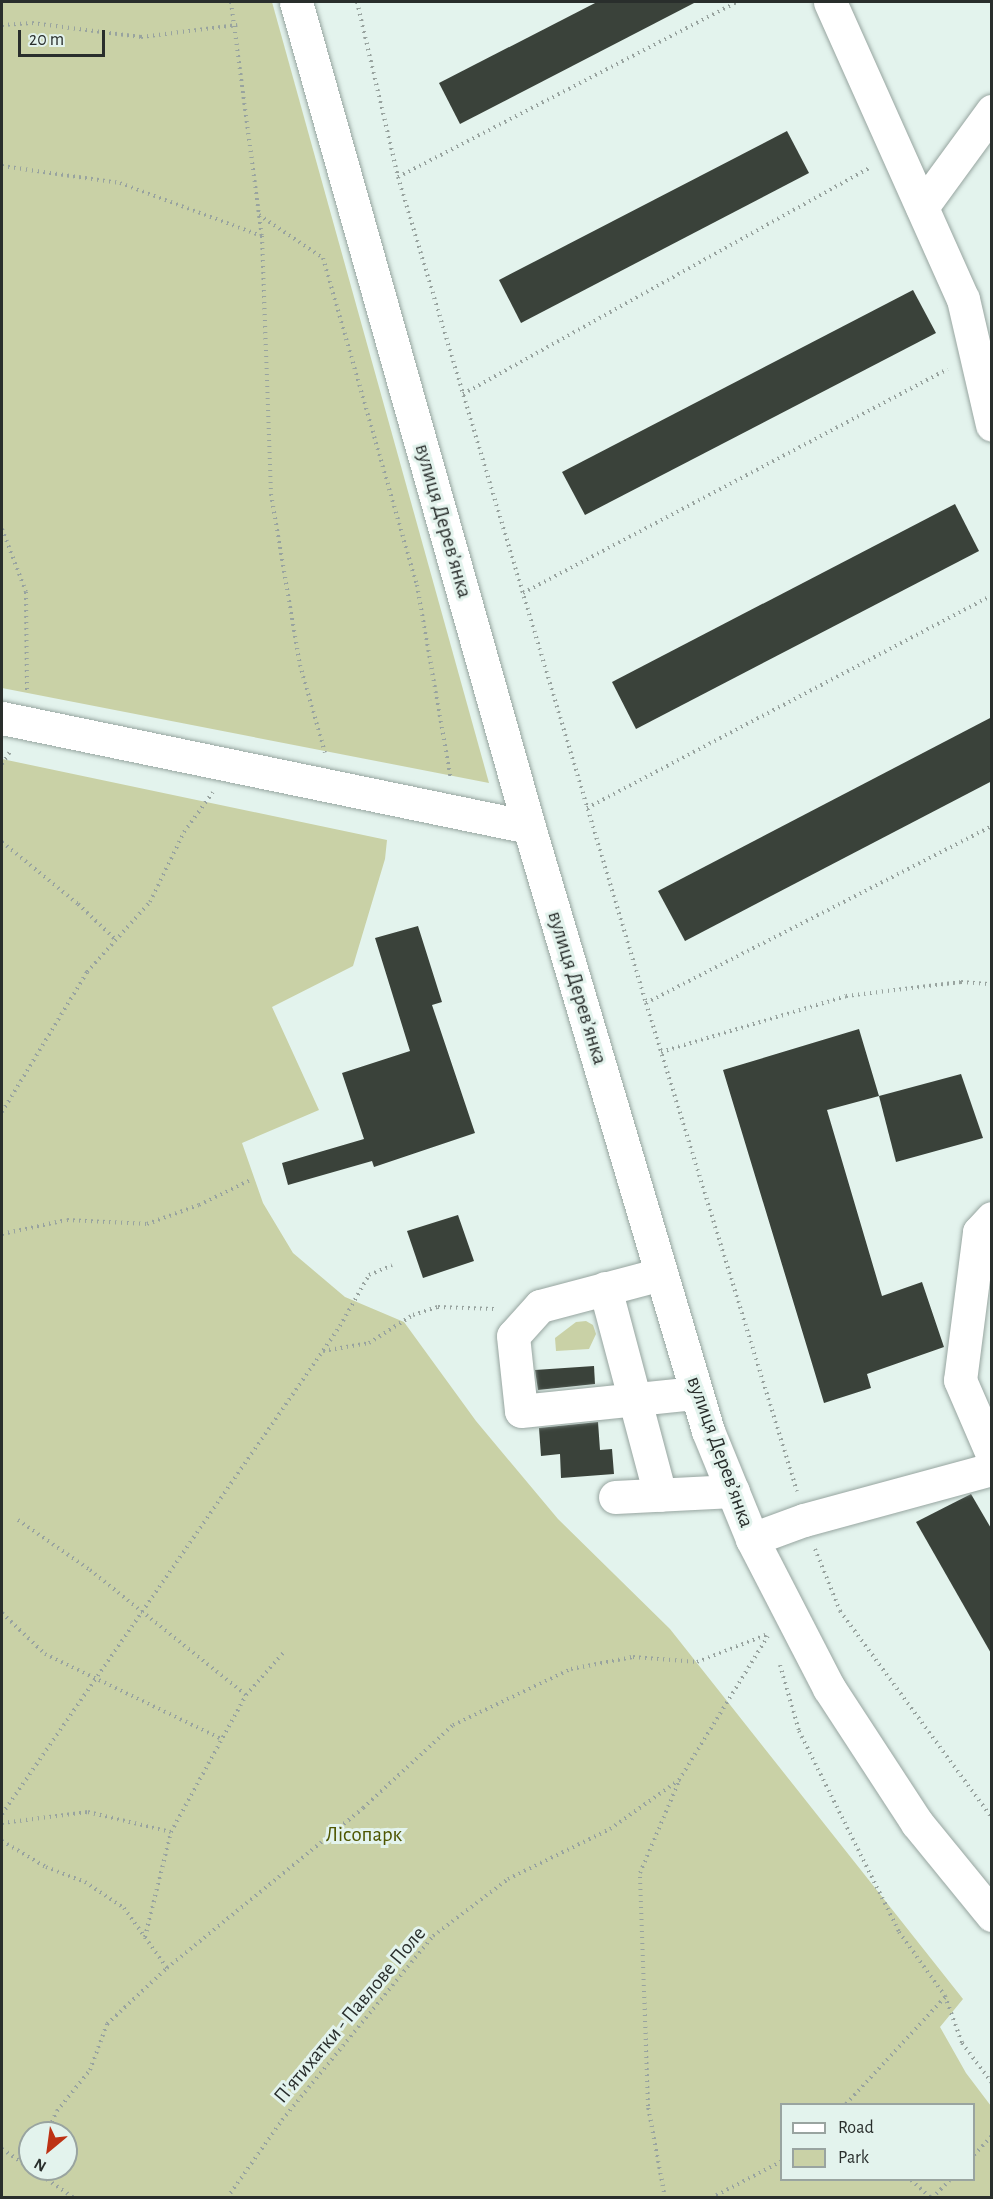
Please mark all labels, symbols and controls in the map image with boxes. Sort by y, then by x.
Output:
scale bar [21,18,108,56]
text: 20 m [29,31,64,49]
street label: вулиця Дерев’янка [409,441,477,601]
street label: вулиця Дерев’янка [542,908,612,1068]
street label: вулиця Дерев’янка [681,1373,759,1531]
park label: Лісопарк [326,1822,402,1848]
street label: П'ятихатки - Павлове Поле [269,1921,431,2109]
legend [780,2103,975,2181]
text: Road [838,2119,874,2137]
north arrow [18,2121,78,2181]
text: Park [838,2149,869,2167]
text: N [31,2155,49,2175]

